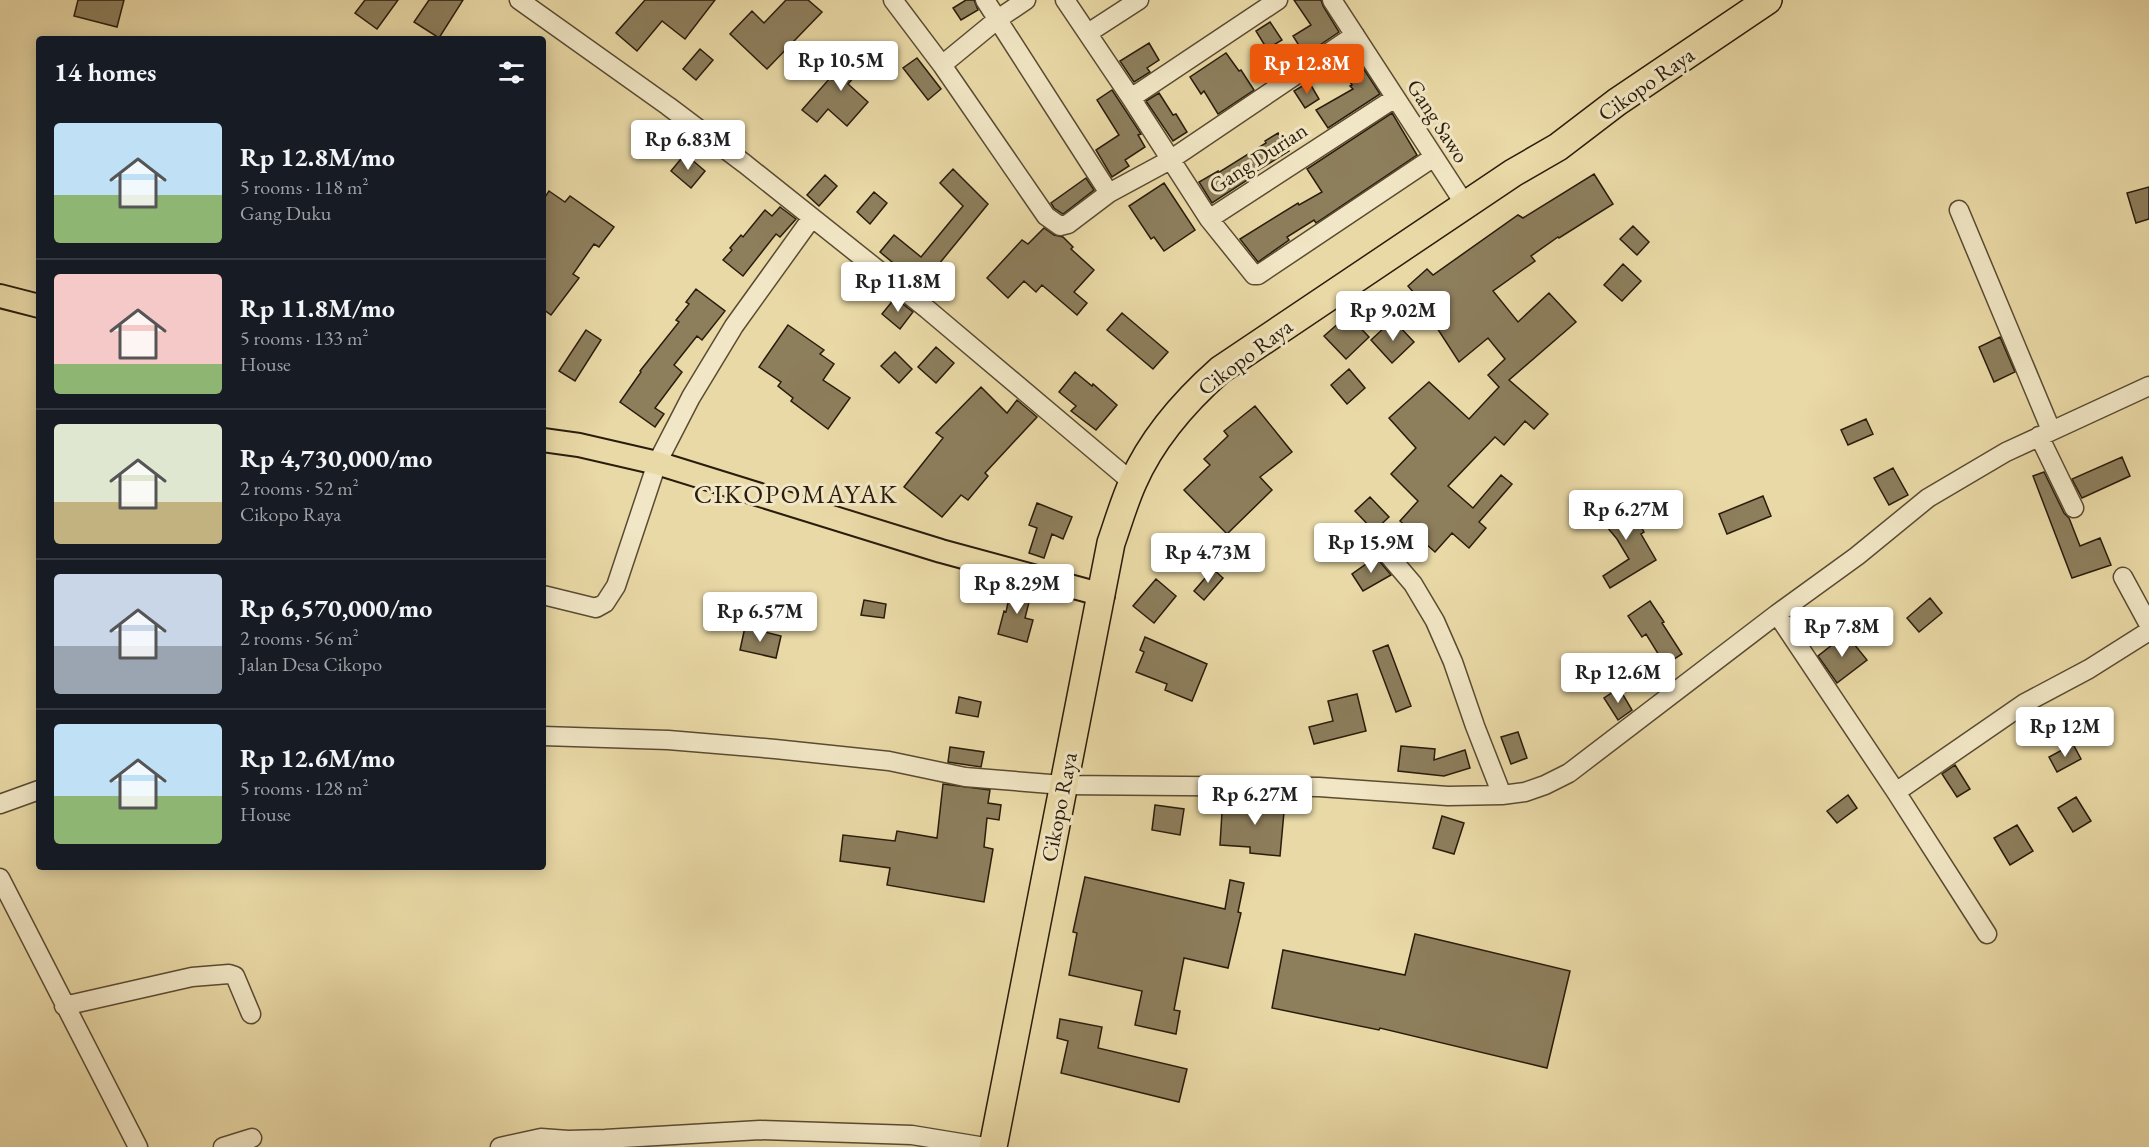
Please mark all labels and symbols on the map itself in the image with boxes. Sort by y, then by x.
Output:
street label: Cikopo Raya [1592,40,1700,128]
pin: Rp 10.5M [779,41,903,92]
pin: Rp 12.8M [1245,44,1369,95]
street label: Gang Sawo [1400,74,1476,169]
street label: Gang Durian [1203,115,1313,201]
pin: Rp 6.83M [626,120,750,171]
pin: Rp 11.8M [836,262,960,313]
pin: Rp 9.02M [1331,291,1455,342]
street label: Cikopo Raya [1192,312,1298,402]
district label: CIKOPOMAYAK [694,477,898,511]
pin: Rp 6.27M [1564,490,1688,541]
pin: Rp 15.9M [1309,523,1433,574]
pin: Rp 4.73M [1146,533,1270,584]
pin: Rp 8.29M [955,564,1079,615]
pin: Rp 6.57M [698,592,822,643]
pin: Rp 7.8M [1787,607,1897,658]
pin: Rp 12.6M [1556,653,1680,704]
pin: Rp 12M [2016,707,2114,758]
street label: Cikopo Raya [1034,749,1084,864]
pin: Rp 6.27M [1193,775,1317,826]

